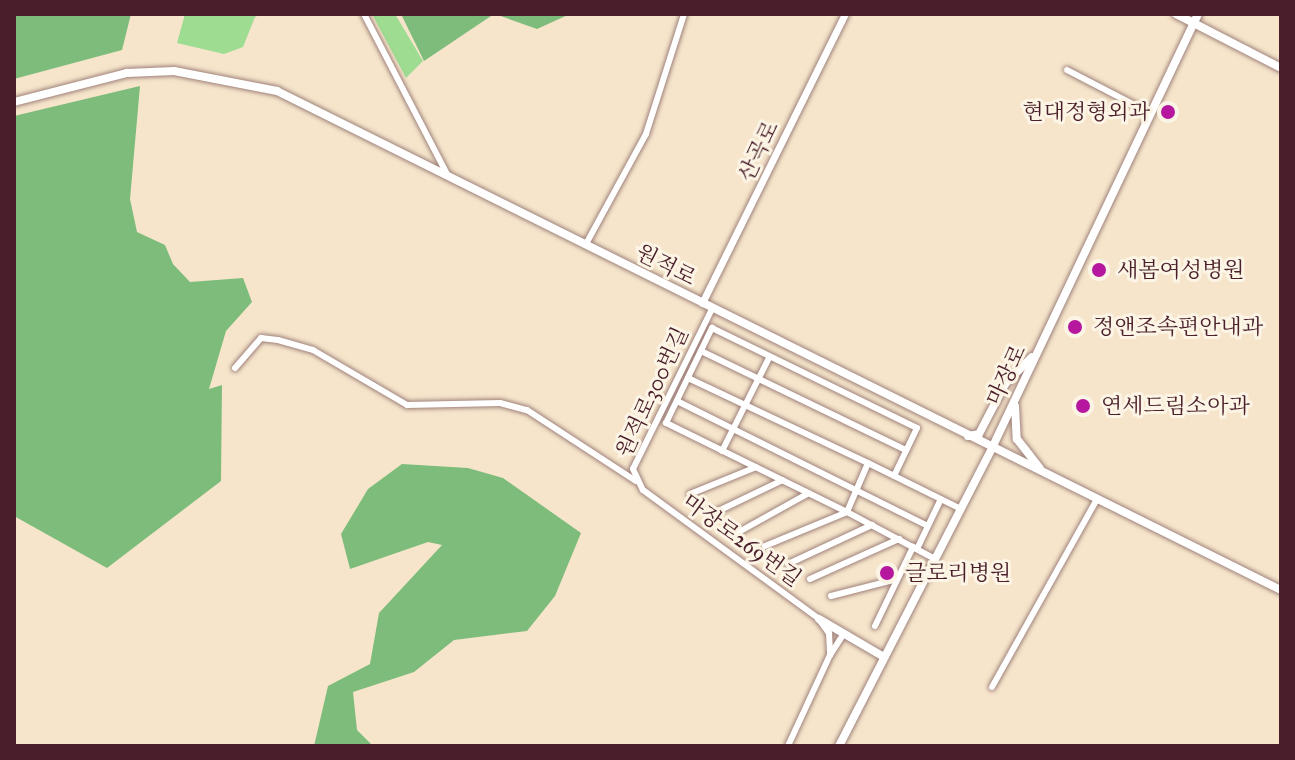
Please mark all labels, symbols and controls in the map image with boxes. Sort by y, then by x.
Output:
place label: 현대정형외과 [1022,99,1150,125]
marker: 현대정형외과 [1157,101,1179,123]
street label: 산곡로 [732,117,784,185]
street label: 원적로 [632,239,700,291]
place label: 새봄여성병원 [1117,257,1245,283]
marker: 새봄여성병원 [1088,259,1110,281]
place label: 정앤조속편안내과 [1093,314,1263,340]
marker: 정앤조속편안내과 [1064,316,1086,338]
street label: 원적로300번길 [610,323,694,461]
street label: 마장로 [981,341,1031,409]
place label: 연세드림소아과 [1101,393,1250,419]
marker: 연세드림소아과 [1072,395,1094,417]
street label: 마장로269번길 [678,488,806,592]
place label: 글로리병원 [905,560,1011,586]
marker: 글로리병원 [876,562,898,584]

